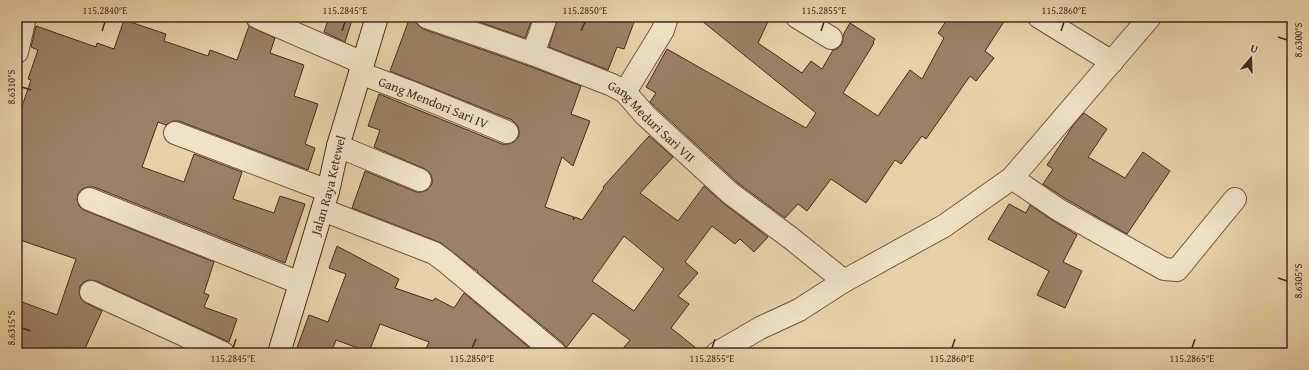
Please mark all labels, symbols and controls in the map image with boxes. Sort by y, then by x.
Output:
text: 115.2840°E [83,3,127,18]
text: 115.2845°E [323,3,367,18]
text: 115.2850°E [563,3,607,18]
text: 115.2855°E [802,3,846,18]
text: 115.2860°E [1042,3,1086,18]
text: 8.6300°S [1291,22,1306,57]
north arrow [1231,38,1271,78]
text: U [1248,40,1261,58]
text: 8.6310°S [4,69,19,104]
street label: Gang Mendori Sari IV [376,71,492,133]
street label: Gang Meduri Sari VII [605,75,700,166]
street label: Jalan Raya Ketewel [305,132,350,239]
text: 8.6305°S [1291,263,1306,298]
text: 8.6315°S [4,310,19,345]
text: 115.2845°E [211,351,255,366]
text: 115.2850°E [450,351,494,366]
text: 115.2855°E [690,351,734,366]
text: 115.2860°E [930,351,974,366]
text: 115.2865°E [1170,351,1214,366]

